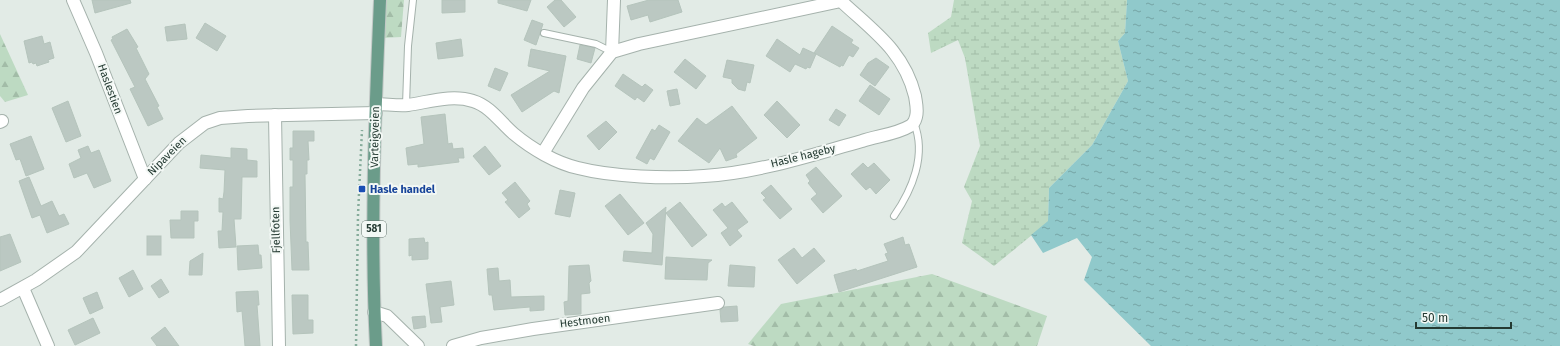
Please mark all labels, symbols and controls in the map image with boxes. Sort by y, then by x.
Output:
street label: Haslestien [95,62,125,116]
street label: Varteigveien [368,106,382,168]
street label: Nipaveien [145,134,189,178]
street label: Hasle hageby [769,142,837,170]
place label: Hasle handel [370,183,436,196]
marker: Hasle handel [357,184,367,194]
street label: Fjellfoten [269,206,283,254]
road number: 581 [362,221,386,237]
scale bar [1416,304,1511,330]
street label: Hestmoen [559,311,611,331]
text: 50 m [1422,311,1448,325]

